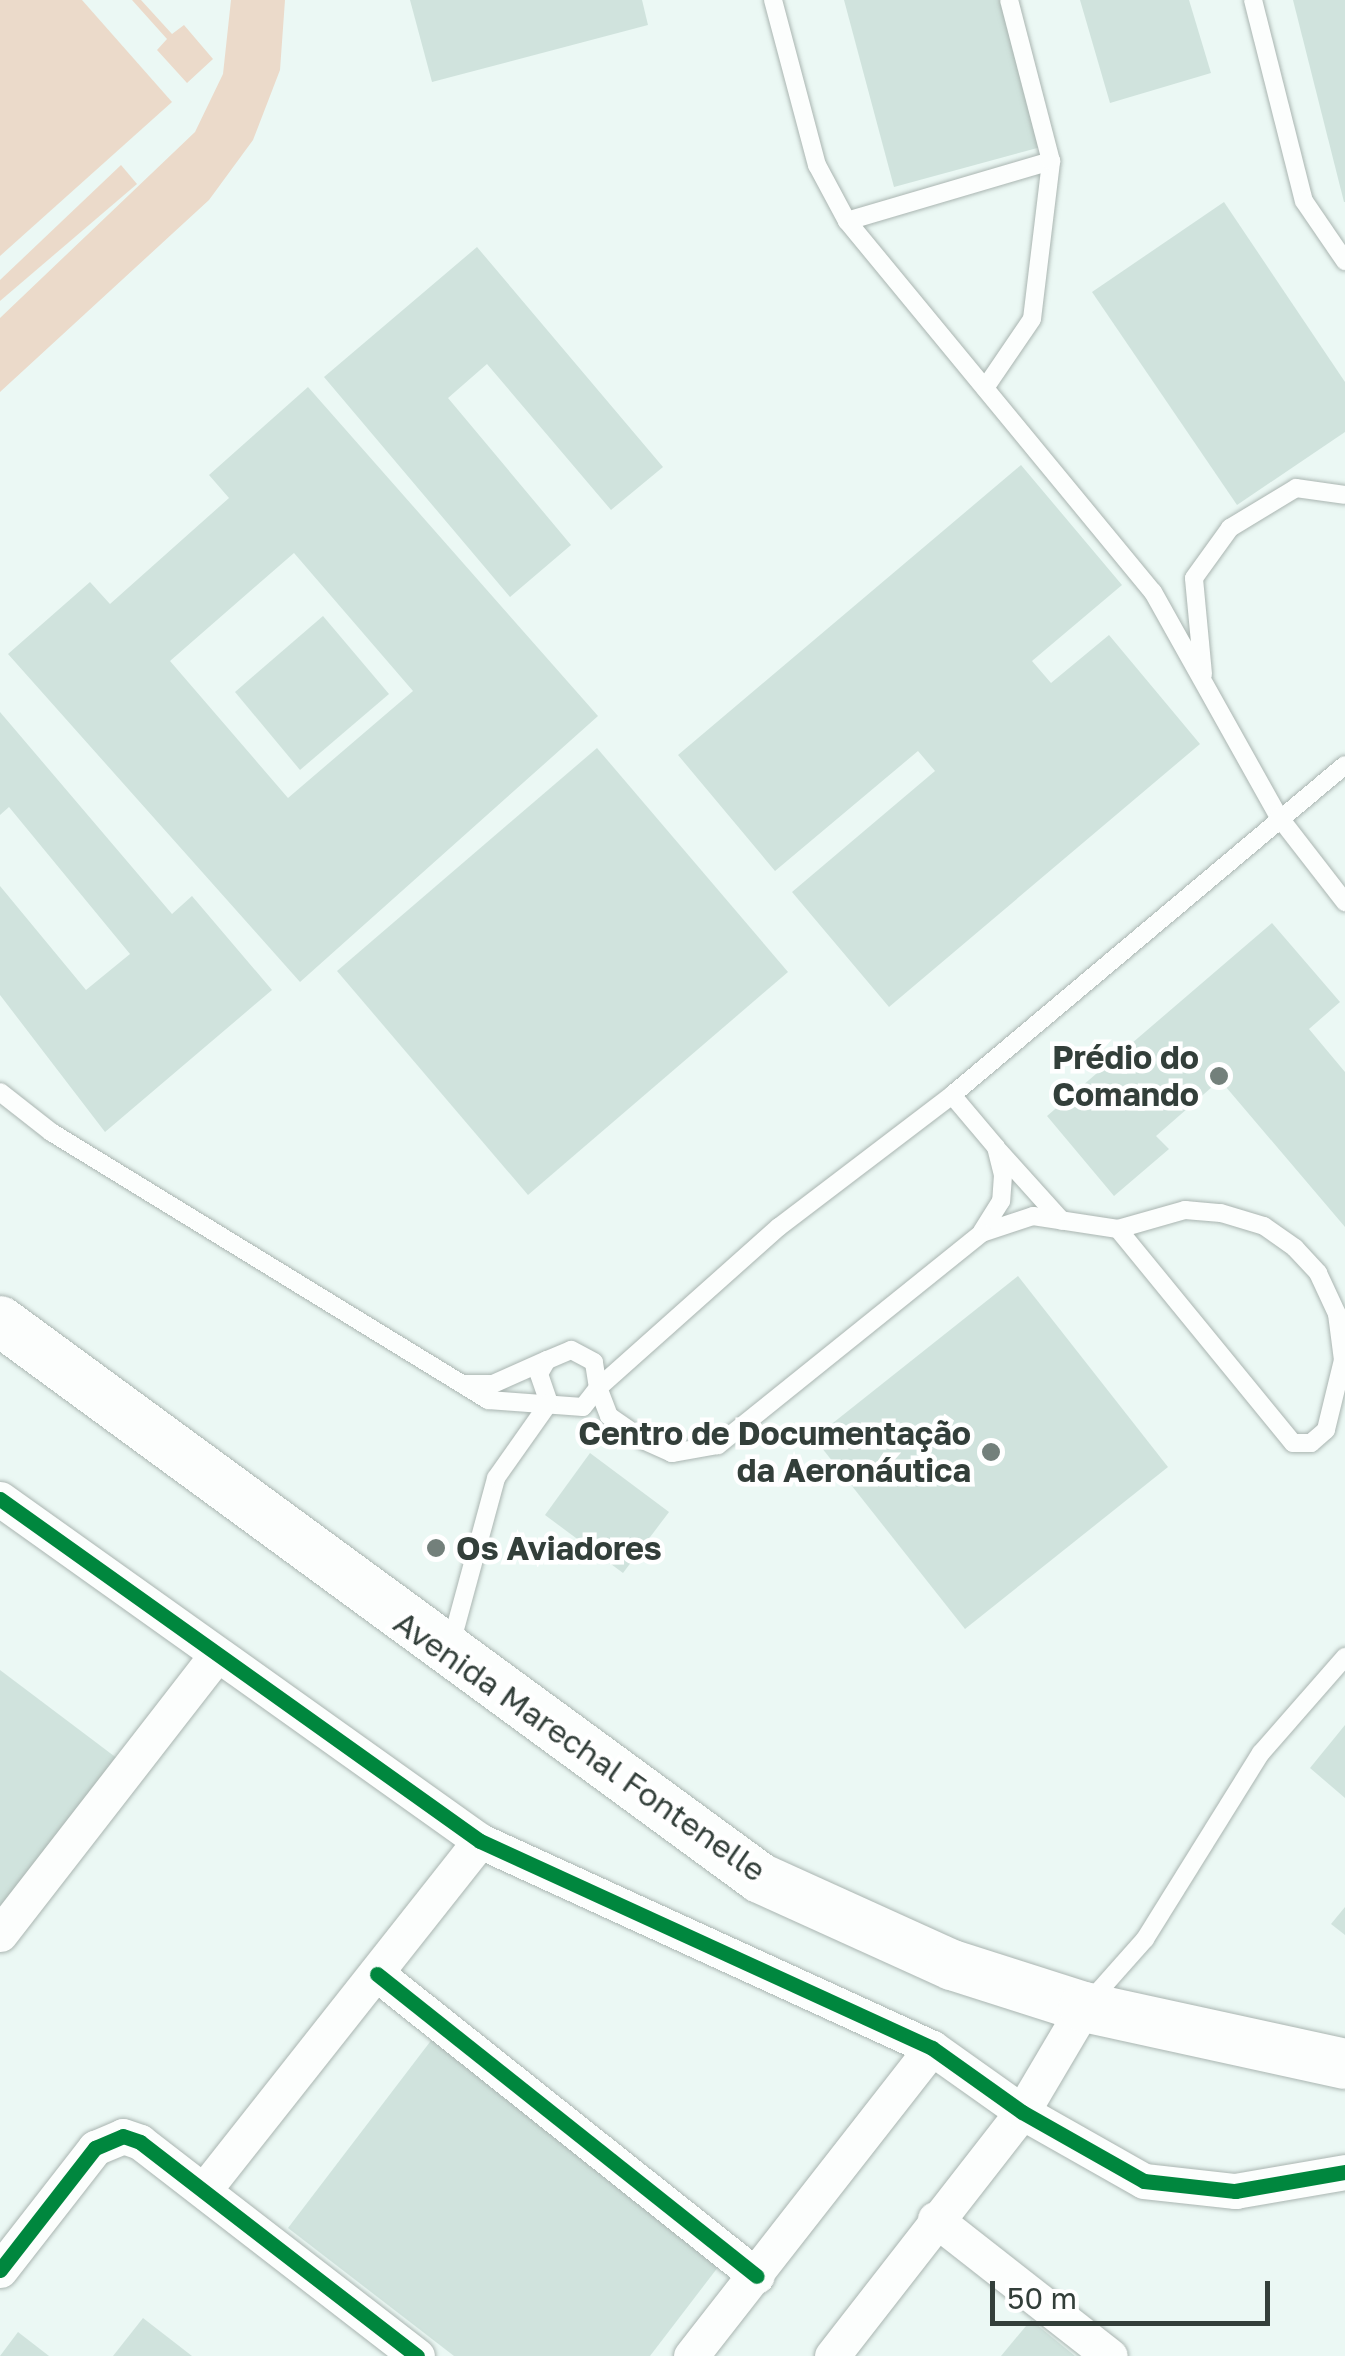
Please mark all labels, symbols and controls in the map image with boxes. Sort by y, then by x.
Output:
place label: Prédio do Comando [1052,1039,1199,1114]
marker: Prédio do Comando [1208,1065,1230,1087]
place label: Centro de Documentação da Aeronáutica [578,1415,971,1490]
marker: Centro de Documentação da Aeronáutica [980,1441,1002,1463]
place label: Os Aviadores [456,1529,662,1567]
marker: Os Aviadores [425,1537,447,1559]
street label: Avenida Marechal Fontenelle [387,1603,773,1889]
scale bar [995,2261,1275,2323]
text: 50 m [1007,2280,1077,2316]

